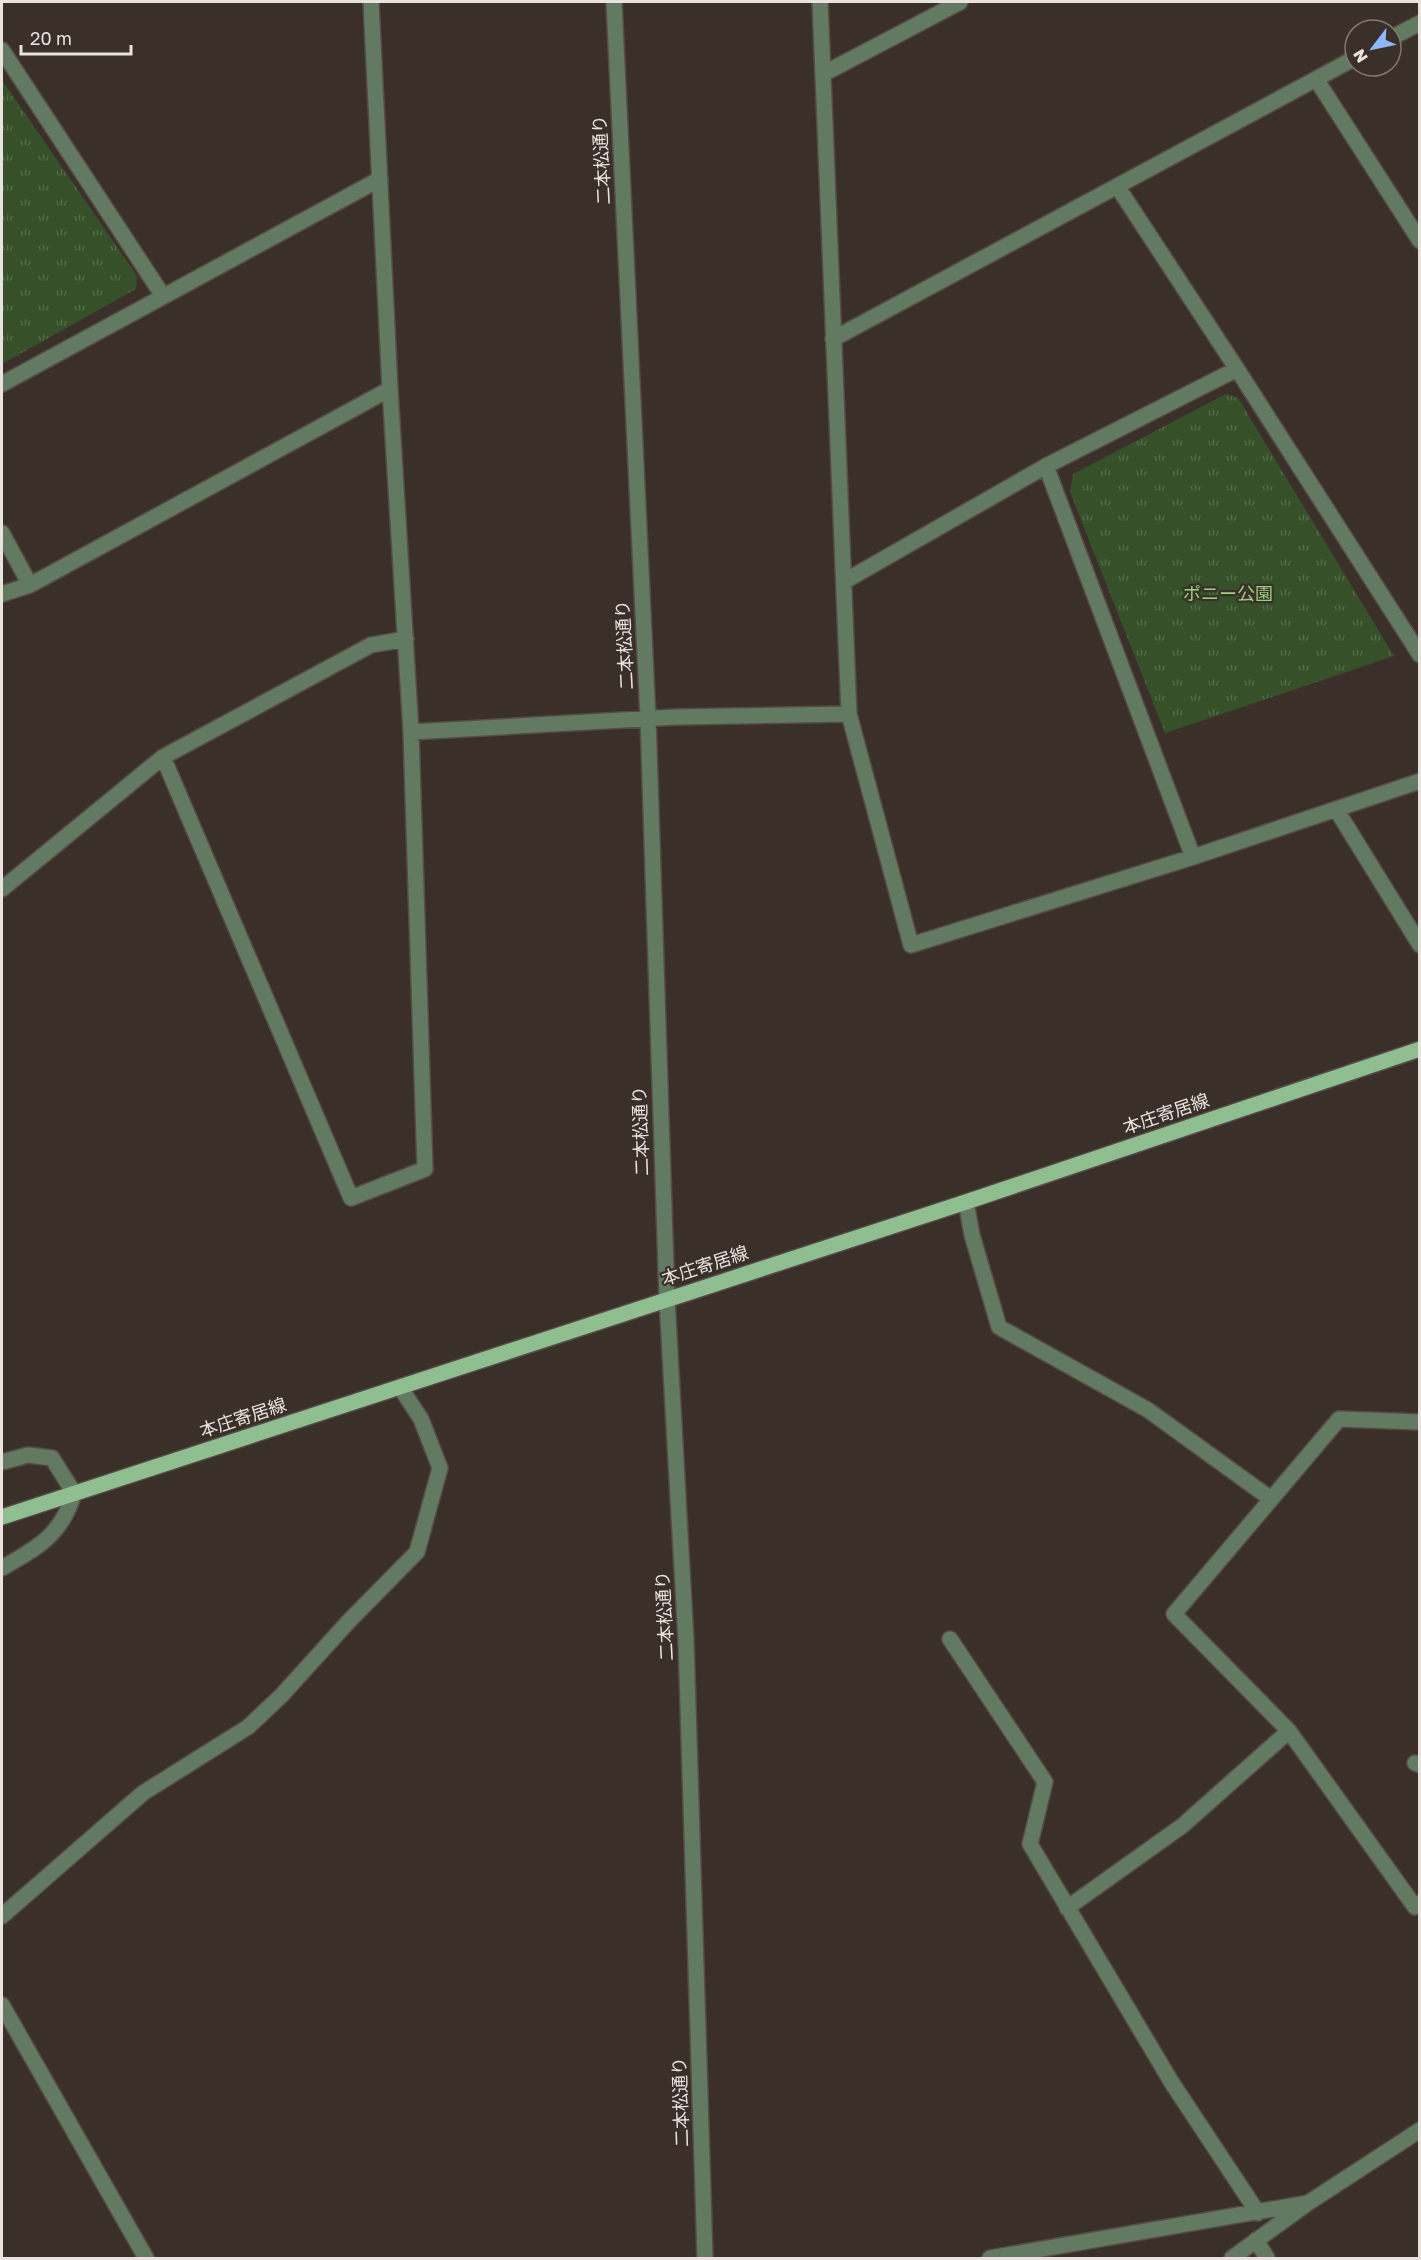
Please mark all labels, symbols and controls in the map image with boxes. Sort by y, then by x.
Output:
scale bar [21,18,130,56]
north arrow [1343,18,1403,78]
text: 20 m [30,27,72,49]
text: N [1349,45,1372,66]
street label: 二本松通り [588,115,614,206]
park label: ポニー公園 [1183,582,1273,604]
street label: 二本松通り [611,600,637,691]
street label: 二本松通り [627,1086,653,1176]
street label: 本庄寄居線 [1120,1088,1212,1138]
street label: 本庄寄居線 [658,1241,751,1289]
street label: 本庄寄居線 [196,1393,289,1441]
street label: 二本松通り [651,1571,677,1662]
street label: 二本松通り [667,2057,693,2147]

